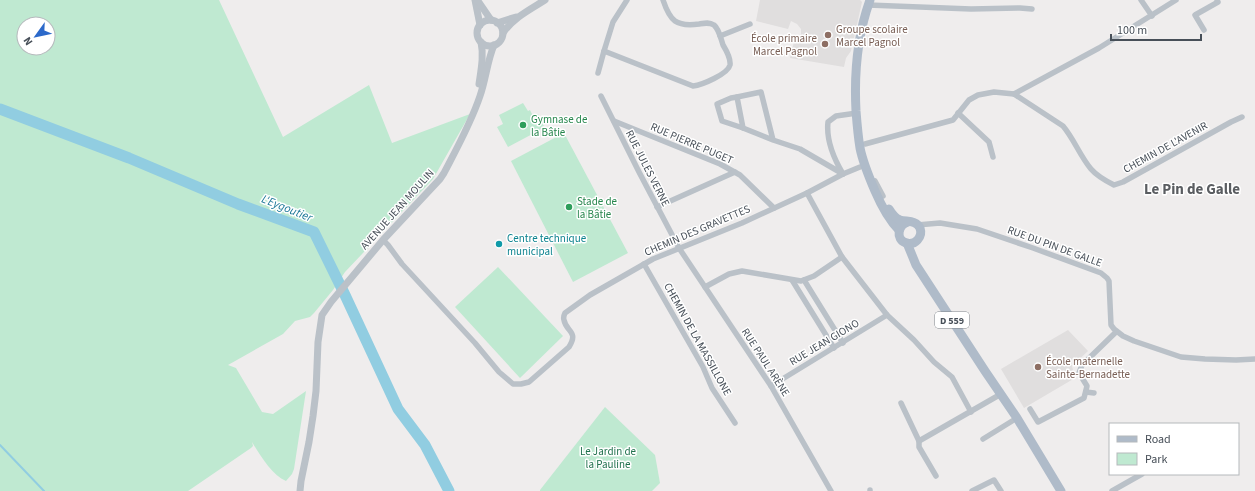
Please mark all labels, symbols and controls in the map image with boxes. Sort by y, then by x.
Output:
north arrow [16,16,56,56]
scale bar [1111,16,1201,42]
place label: Groupe scolaire Marcel Pagnol [836,22,908,50]
text: 100 m [1117,22,1147,39]
marker: Groupe scolaire Marcel Pagnol [823,30,833,40]
place label: École primaire Marcel Pagnol [751,31,818,59]
text: N [20,34,36,48]
marker: École primaire Marcel Pagnol [820,39,830,49]
place label: Gymnase de la Bâtie [531,112,588,140]
street label: CHEMIN DE L'AVENIR [1120,118,1210,177]
street label: RUE PIERRE PUGET [648,119,736,168]
marker: Gymnase de la Bâtie [518,120,528,130]
street label: RUE JULES VERNE [622,128,673,209]
street label: AVENUE JEAN MOULIN [357,166,438,253]
district label: Le Pin de Galle [1144,179,1240,200]
water label: L'Eygoutier [259,191,316,227]
place label: Stade de la Bâtie [577,194,618,222]
street label: CHEMIN DES GRAVETTES [642,201,753,260]
marker: Stade de la Bâtie [564,202,574,212]
street label: RUE DU PIN DE GALLE [1005,222,1104,271]
place label: Centre technique municipal [507,231,587,259]
marker: Centre technique municipal [494,239,504,249]
street label: CHEMIN DE LA MASSILLONE [660,280,735,399]
road number: D 559 [935,312,969,328]
street label: RUE JEAN GIONO [786,316,862,369]
street label: RUE PAUL ARÈNE [738,325,793,399]
place label: École maternelle Sainte-Bernadette [1046,354,1131,382]
marker: École maternelle Sainte-Bernadette [1033,362,1043,372]
legend [1109,423,1239,475]
text: Road [1145,431,1171,448]
park label: Le Jardin de la Pauline [580,444,637,472]
text: Park [1145,451,1167,468]

